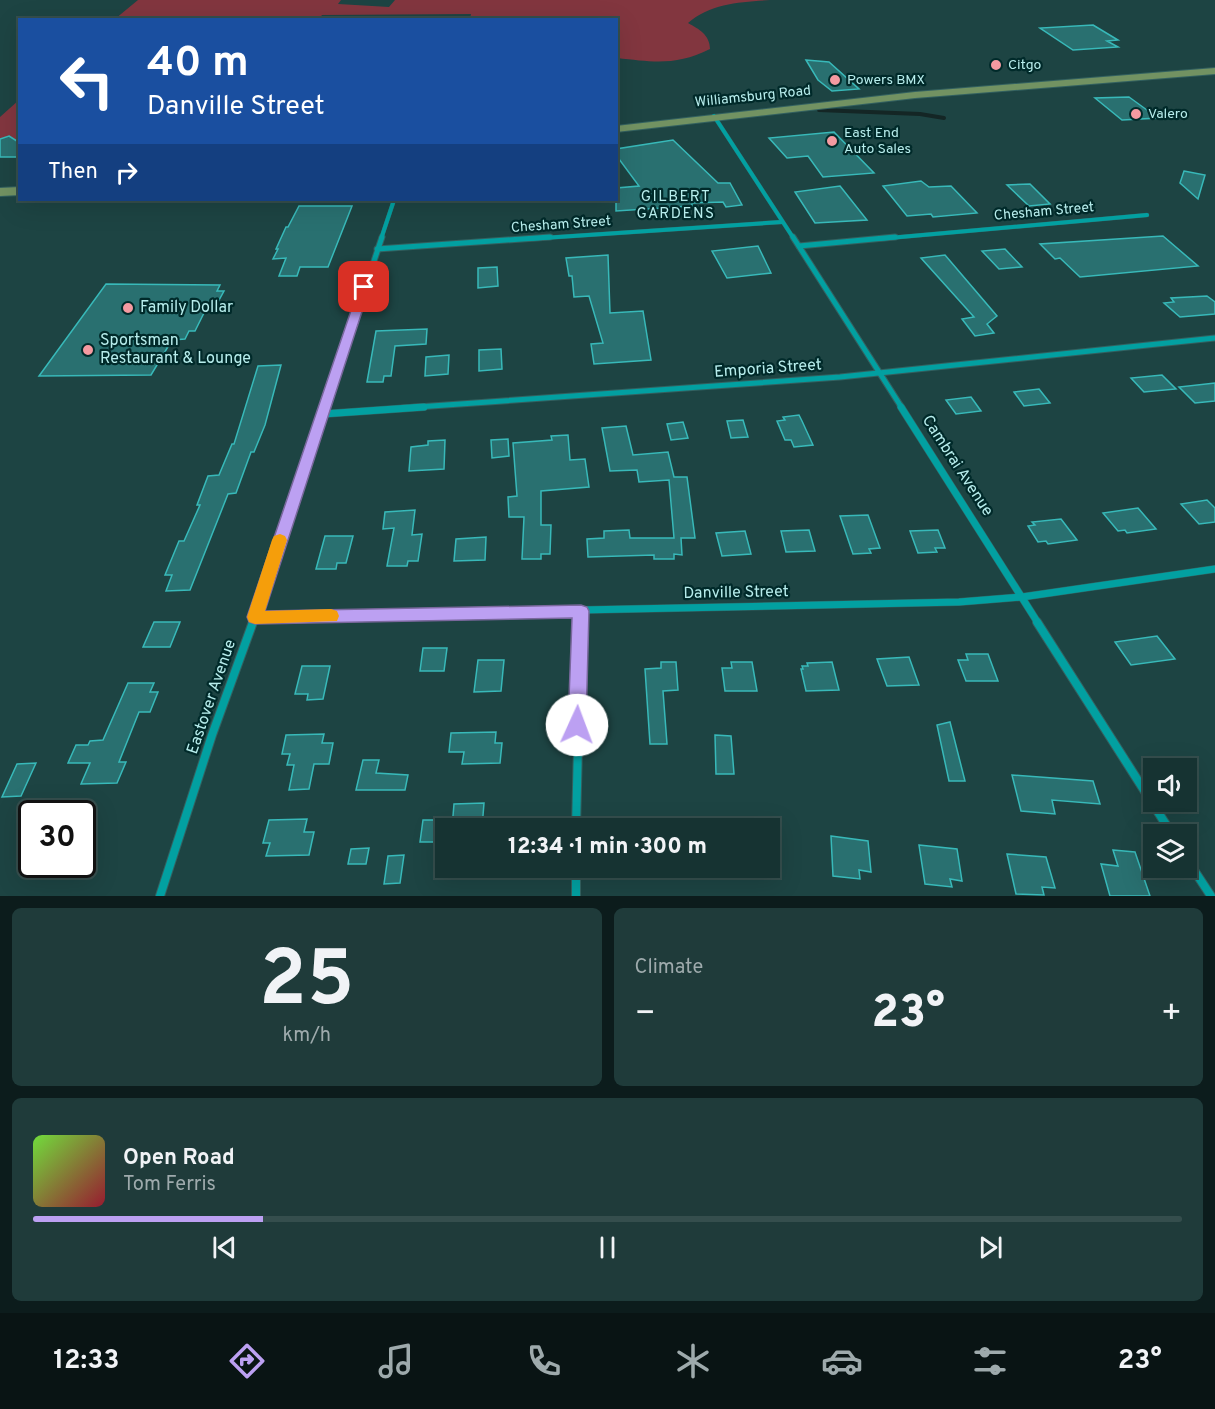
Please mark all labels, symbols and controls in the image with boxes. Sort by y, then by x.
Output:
text: 40 m [147,38,249,91]
icon: left [48,42,126,120]
place label: Citgo [1008,57,1042,74]
marker: Citgo [989,58,1003,72]
place label: Powers BMX [847,72,925,89]
marker: Powers BMX [828,73,842,87]
street label: Williamsburg Road [694,82,812,112]
text: Danville Street [147,90,325,124]
place label: Valero [1148,106,1188,123]
marker: Valero [1129,107,1143,121]
place label: East End Auto Sales [844,125,911,158]
marker: East End Auto Sales [825,134,839,148]
icon: right [110,156,143,189]
text: Then [48,159,98,186]
district label: GILBERT GARDENS [636,188,716,224]
street label: Chesham Street [993,199,1095,225]
street label: Chesham Street [510,213,612,237]
pin [338,261,389,312]
icon: arrive [347,270,380,303]
place label: Family Dollar [140,298,233,318]
marker: Family Dollar [121,301,135,315]
place label: Sportsman Restaurant & Lounge [100,331,251,369]
marker: Sportsman Restaurant & Lounge [81,343,95,357]
street label: Emporia Street [714,355,822,383]
street label: Cambrai Avenue [917,412,997,520]
street label: Danville Street [683,582,789,604]
street label: Eastover Avenue [183,637,241,757]
position arrow [545,693,609,757]
map controls [1143,758,1197,878]
button: sound [1143,758,1197,812]
speed limit sign: 30 [18,800,96,878]
button: layers [1143,824,1197,878]
text: 12:34 · 1 min · 300 m [508,834,707,861]
text: 25 [259,934,354,1033]
text: Climate [635,955,703,981]
text: 23° [872,986,945,1043]
text: − [635,994,656,1036]
text: + [1161,994,1182,1036]
text: km/h [282,1023,331,1049]
text: Open Road [123,1145,235,1172]
text: Tom Ferris [123,1172,216,1198]
icon: previous [208,1231,241,1264]
icon: pause [591,1231,624,1264]
icon: next [974,1231,1007,1264]
icon: directions [226,1340,268,1382]
icon: music [375,1340,417,1382]
icon: phone [523,1340,565,1382]
icon: climate [672,1340,714,1382]
icon: car [821,1340,863,1382]
icon: filters [969,1340,1011,1382]
text: 12:33 [53,1344,120,1378]
text: 23° [1118,1344,1162,1378]

